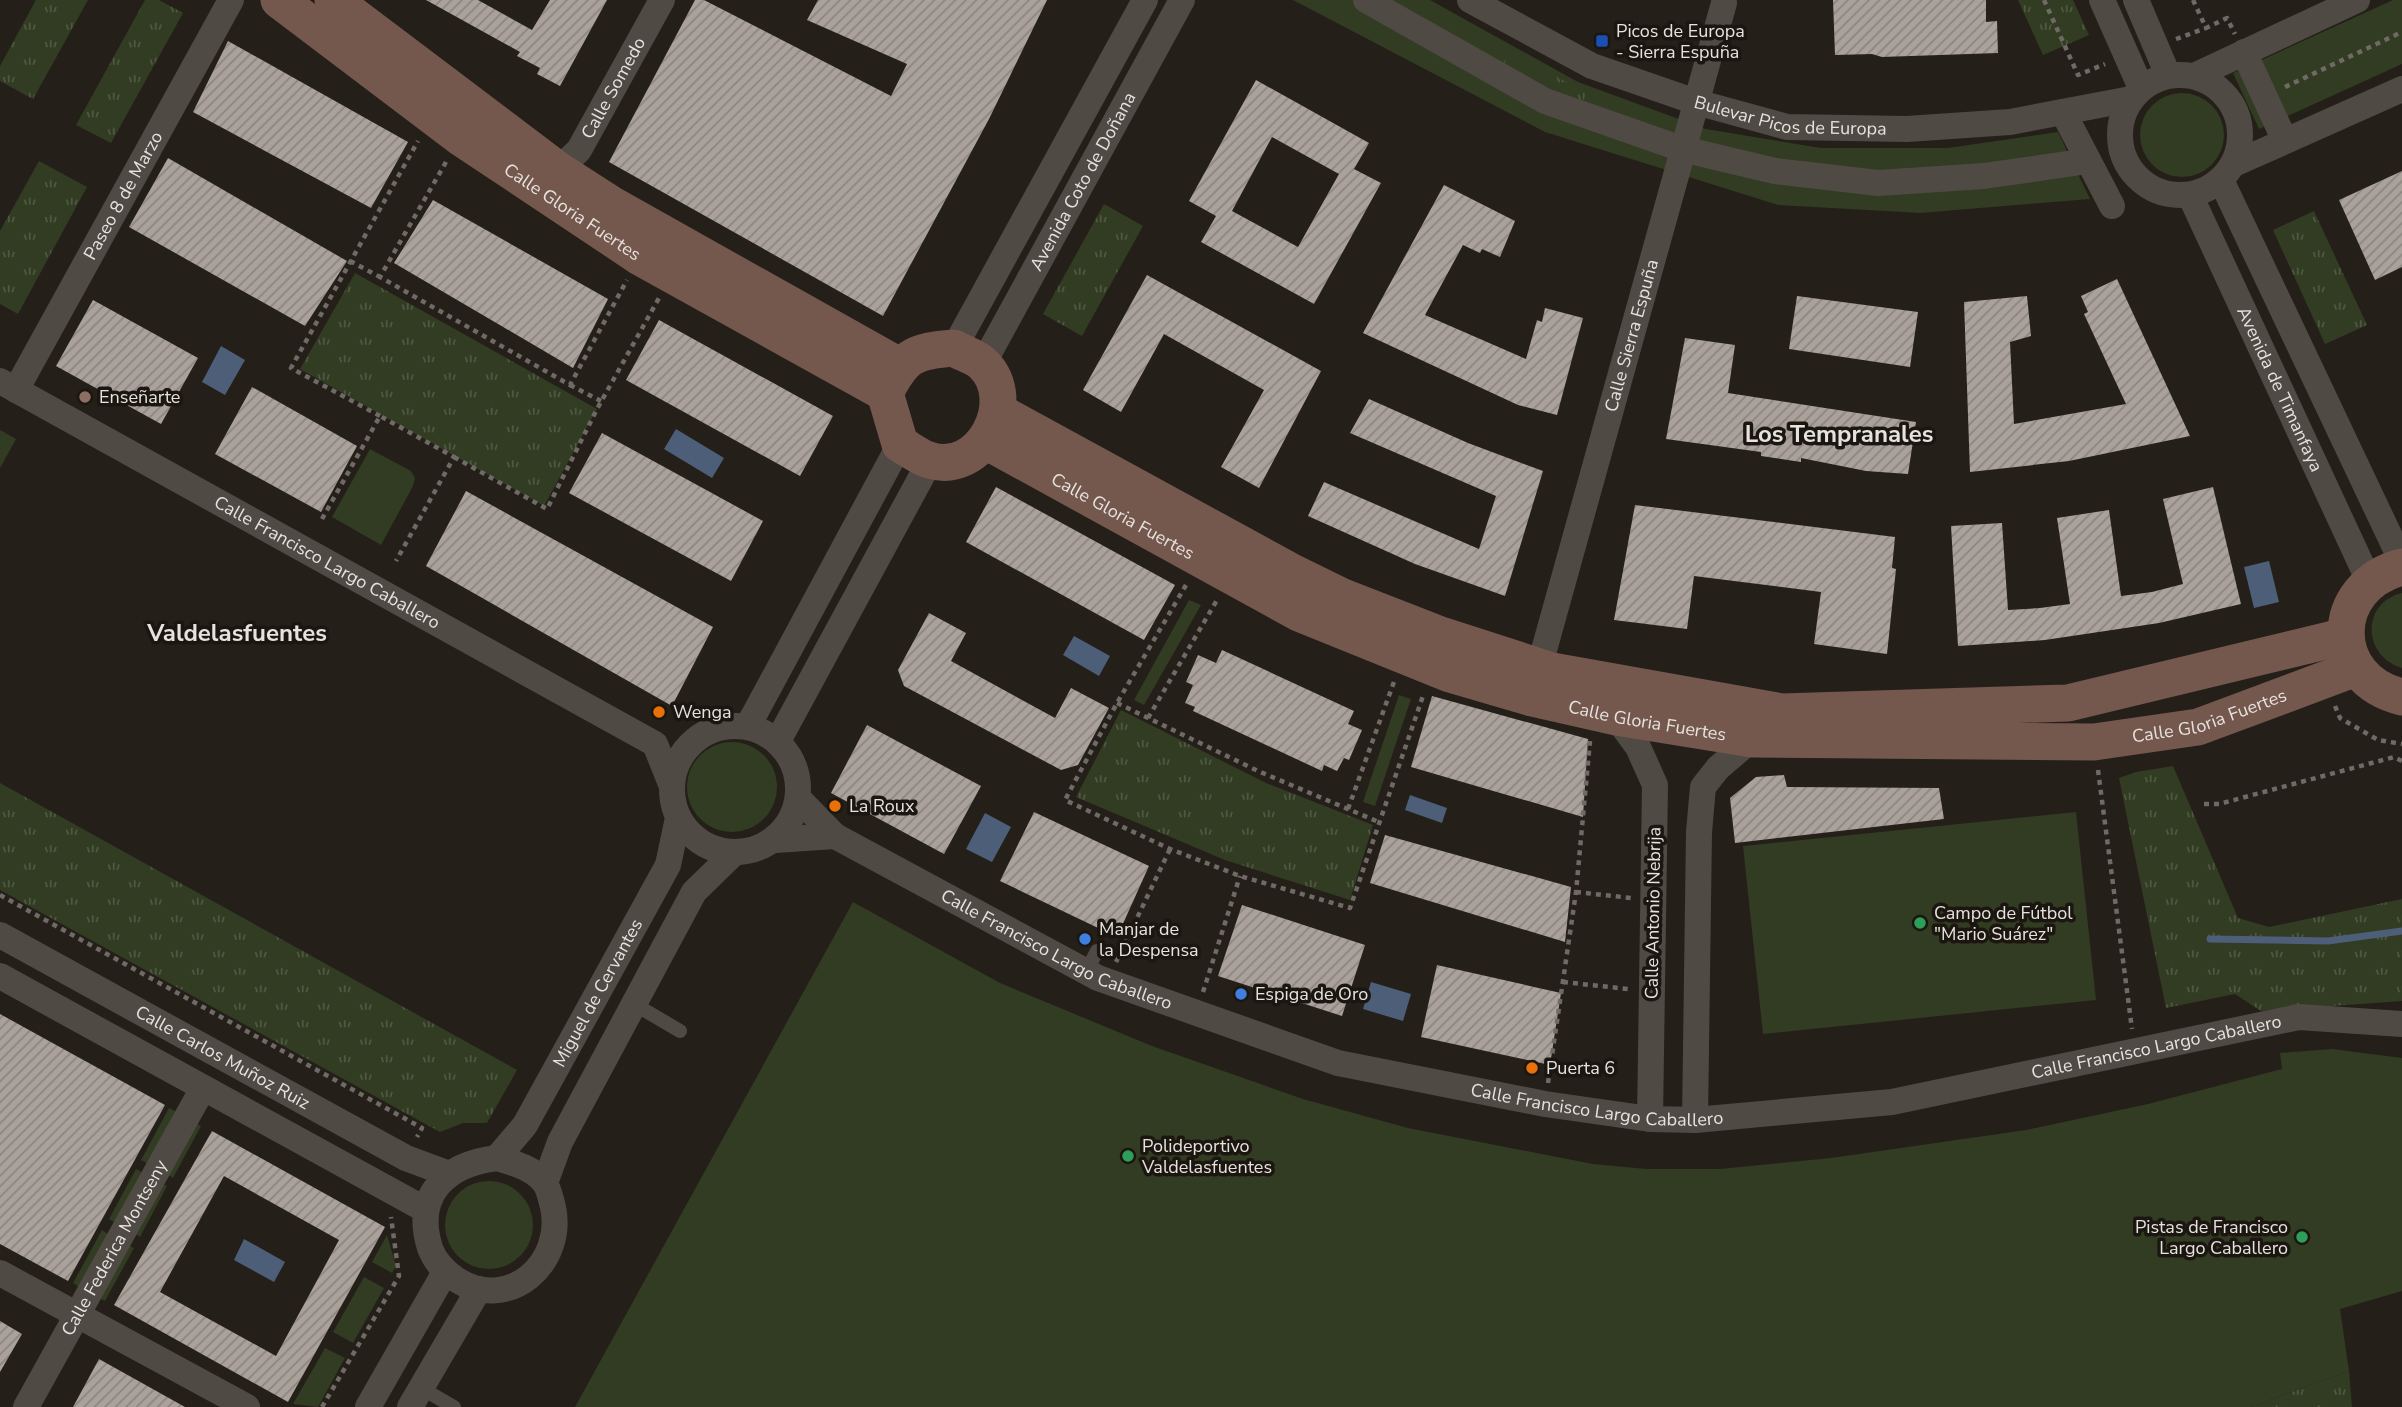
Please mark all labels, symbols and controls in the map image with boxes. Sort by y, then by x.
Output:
place label: Picos de Europa - Sierra Espuña [1616,19,1745,64]
street label: Calle Somedo [576,33,651,143]
marker: Picos de Europa - Sierra Espuña [1594,33,1610,49]
street label: Avenida Coto de Doñana [1024,88,1141,275]
street label: Bulevar Picos de Europa [1691,90,1887,141]
street label: Paseo 8 de Marzo [78,127,168,264]
street label: Calle Gloria Fuertes [499,157,646,266]
street label: Calle Sierra Espuña [1599,257,1664,415]
street label: Avenida de Timanfaya [2231,303,2329,476]
place label: Enseñarte [99,385,180,409]
marker: Enseñarte [77,389,93,405]
district label: Los Tempranales [1745,418,1933,450]
street label: Calle Gloria Fuertes [1047,467,1199,565]
street label: Calle Francisco Largo Caballero [210,490,444,635]
district label: Valdelasfuentes [146,617,327,649]
street label: Calle Gloria Fuertes [2131,683,2290,748]
street label: Calle Gloria Fuertes [1566,695,1728,747]
place label: Wenga [673,700,732,724]
marker: Wenga [651,704,667,720]
place label: La Roux [849,794,915,818]
marker: La Roux [827,798,843,814]
street label: Calle Antonio Nebrija [1639,827,1667,999]
street label: Calle Francisco Largo Caballero [937,883,1175,1015]
place label: Campo de Fútbol "Mario Suárez" [1934,901,2073,946]
street label: Miguel de Cervantes [547,914,648,1071]
marker: Campo de Fútbol "Mario Suárez" [1912,915,1928,931]
place label: Manjar de la Despensa [1099,917,1199,962]
marker: Manjar de la Despensa [1077,931,1093,947]
place label: Espiga de Oro [1255,982,1368,1006]
marker: Espiga de Oro [1233,986,1249,1002]
street label: Calle Carlos Muñoz Ruiz [131,1000,314,1115]
street label: Calle Francisco Largo Caballero [2029,1009,2283,1085]
place label: Puerta 6 [1546,1056,1615,1080]
marker: Puerta 6 [1524,1060,1540,1076]
street label: Calle Francisco Largo Caballero [1469,1078,1724,1132]
place label: Polideportivo Valdelasfuentes [1141,1134,1272,1179]
marker: Polideportivo Valdelasfuentes [1120,1148,1136,1164]
street label: Calle Federica Montseny [56,1155,173,1340]
place label: Pistas de Francisco Largo Caballero [2135,1215,2288,1260]
marker: Pistas de Francisco Largo Caballero [2294,1229,2310,1245]

